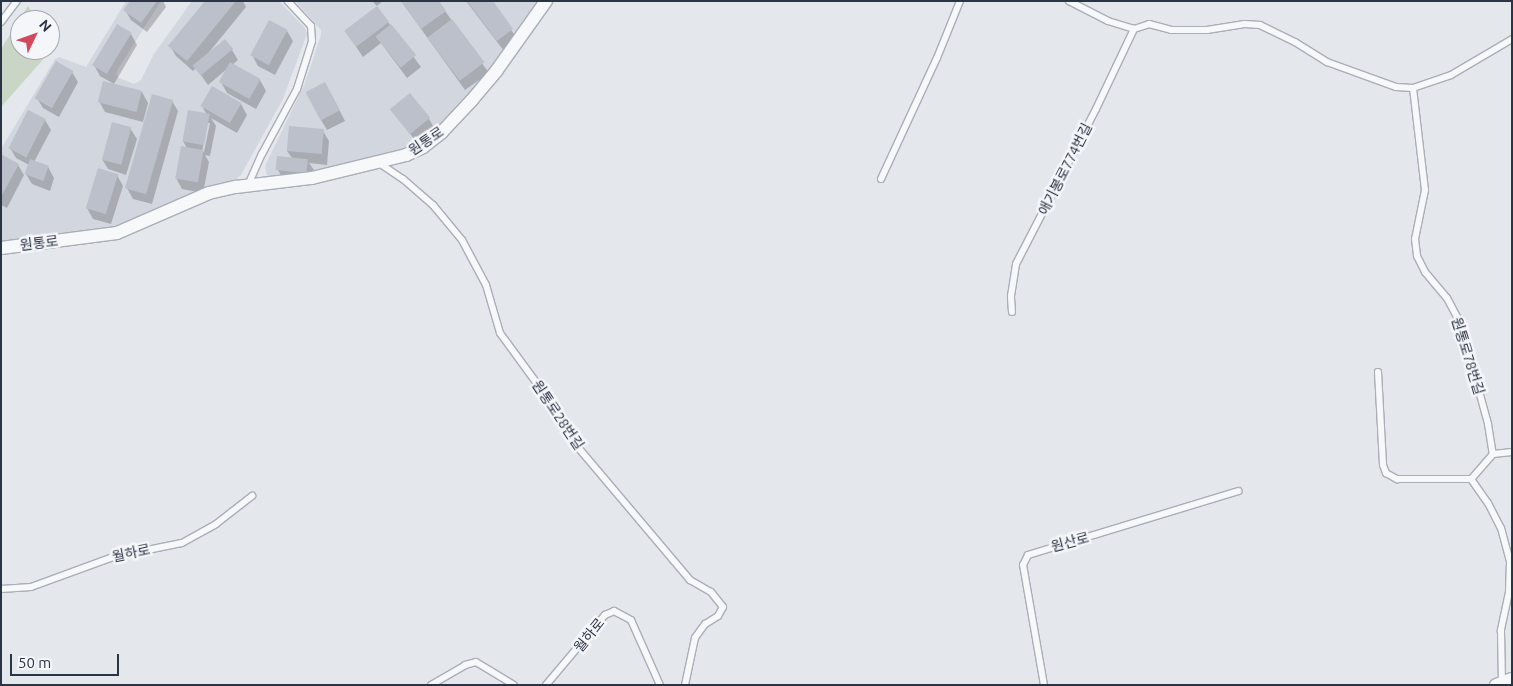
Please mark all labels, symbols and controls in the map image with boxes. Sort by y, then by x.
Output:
north arrow [10,10,60,60]
text: N [36,16,55,35]
street label: 애기봉로774번길 [1035,120,1095,218]
street label: 원통로 [405,123,447,159]
street label: 원통로 [19,232,59,254]
street label: 원통로78번길 [1448,315,1488,397]
street label: 원통로28번길 [529,377,587,453]
street label: 원산로 [1049,529,1091,555]
street label: 월하로 [110,541,152,565]
street label: 월하로 [570,615,608,655]
scale bar [12,644,121,676]
text: 50 m [18,654,51,671]

